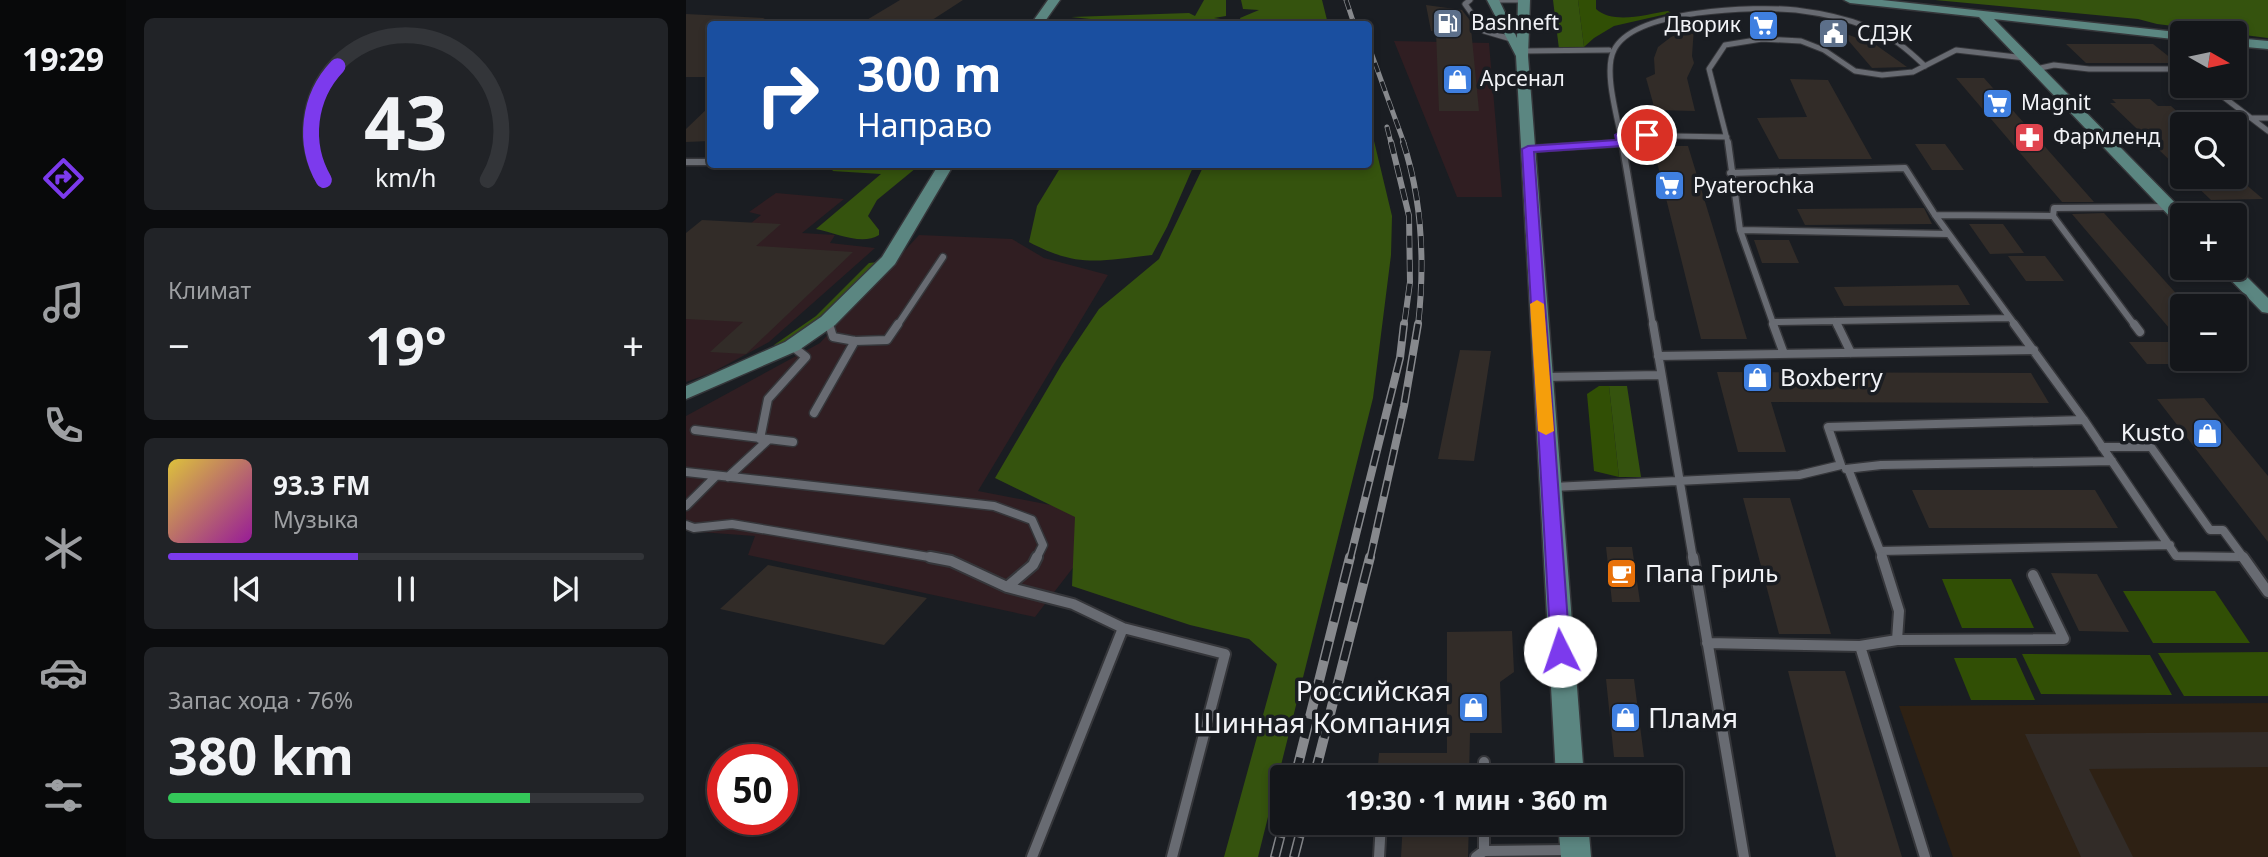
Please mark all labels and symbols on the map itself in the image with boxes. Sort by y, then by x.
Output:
fuel station icon: Bashneft [1431,6,1465,40]
place label: Bashneft [1471,8,1560,36]
supermarket icon: Дворик [1747,8,1781,42]
place label: Дворик [1664,10,1741,38]
public building icon: СДЭК [1817,17,1851,51]
place label: СДЭК [1857,19,1912,47]
north arrow [2170,21,2247,98]
shop icon: Арсенал [1440,62,1474,96]
place label: Арсенал [1480,64,1565,92]
supermarket icon: Magnit [1981,86,2015,120]
place label: Magnit [2021,88,2091,116]
pin [1617,105,1677,165]
pharmacy icon: Фармленд [2013,120,2047,154]
place label: Фармленд [2053,122,2161,150]
supermarket icon: Pyaterochka [1653,169,1687,203]
place label: Pyaterochka [1693,171,1815,199]
place label: Boxberry [1780,360,1883,393]
shop icon: Boxberry [1740,361,1774,395]
place label: Kusto [2121,415,2185,448]
shop icon: Kusto [2191,416,2225,450]
place label: Папа Гриль [1645,556,1778,589]
cafe icon: Папа Гриль [1605,557,1639,591]
position arrow [1523,614,1597,688]
place label: Российская Шинная Компания [1193,671,1451,741]
shop icon: Российская Шинная Компания [1457,690,1491,724]
place label: Пламя [1648,698,1738,736]
shop icon: Пламя [1608,701,1642,735]
speed limit sign: 50 [707,744,798,835]

